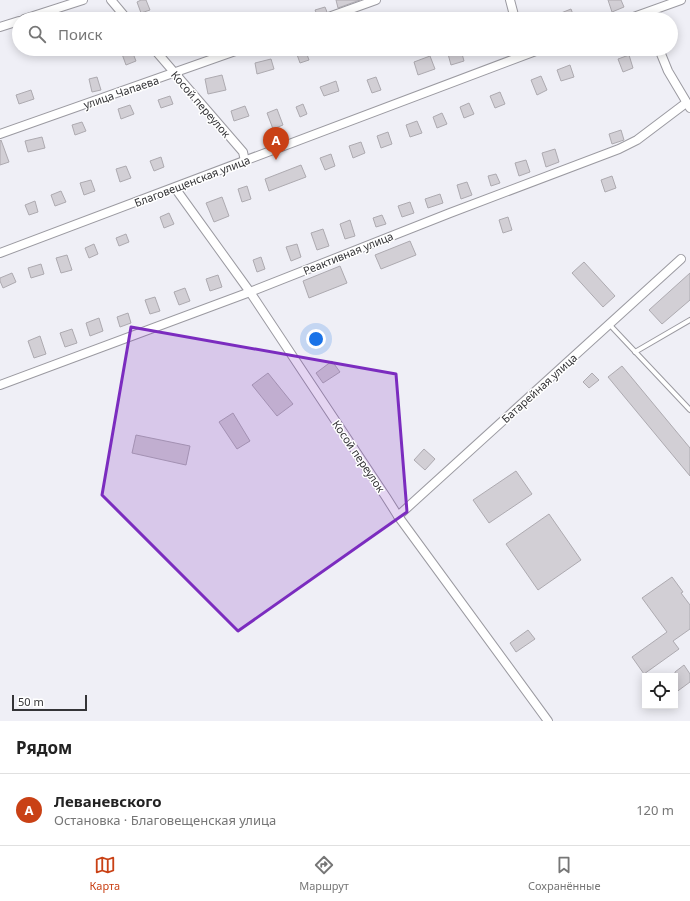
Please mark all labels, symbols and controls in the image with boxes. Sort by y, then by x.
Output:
search box [12,12,678,56]
icon: search [26,23,48,45]
text: Поиск [58,24,103,44]
street label: Косой переулок [168,67,234,141]
street label: улица Чапаева [81,72,161,112]
pin: A [263,127,289,160]
street label: Благовещенская улица [132,152,252,210]
street label: Реактивная улица [301,228,395,278]
your location [306,329,326,349]
street label: Батарейная улица [498,350,580,426]
street label: Косой переулок [329,417,389,495]
map controls [642,673,678,709]
button: locate [642,673,678,709]
scale bar [12,693,87,712]
text: 50 m [18,694,44,709]
text: Рядом [16,736,72,759]
text: Леваневского [54,791,162,811]
text: A [25,801,34,819]
text: 120 m [636,801,674,819]
text: Остановка · Благовещенская улица [54,811,276,829]
tab: Карта [90,854,120,893]
tab: Маршрут [299,854,349,893]
tab: Сохранённые [528,854,600,893]

